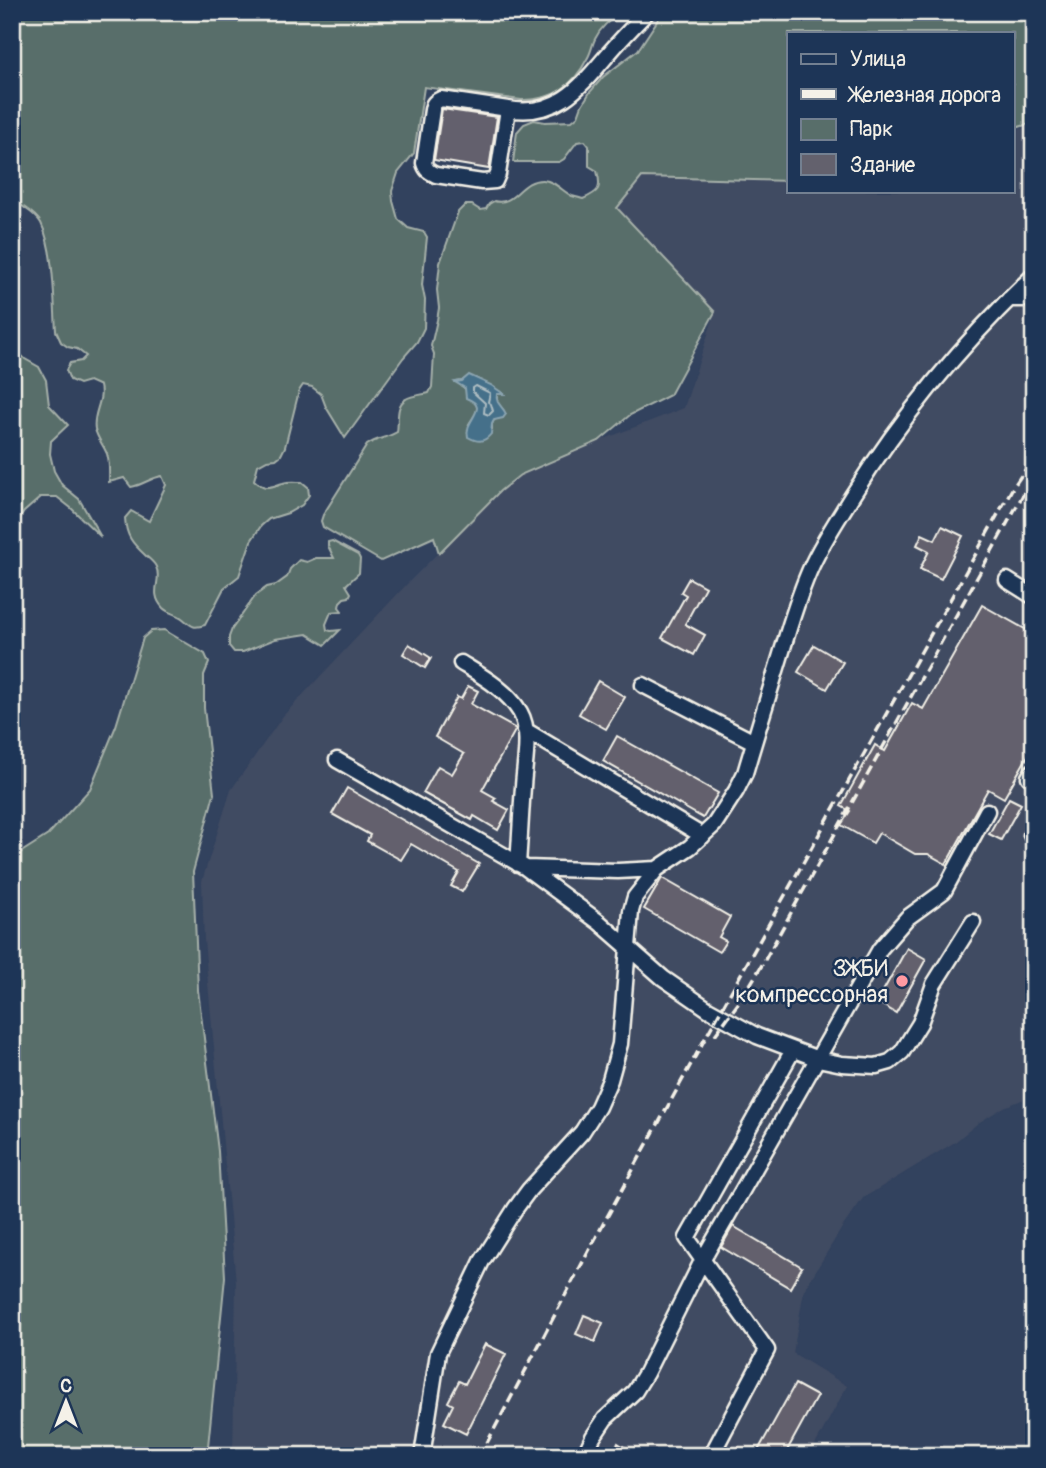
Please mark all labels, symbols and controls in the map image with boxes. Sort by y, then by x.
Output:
legend [787,32,1014,192]
text: Улица [850,46,906,73]
text: Железная дорога [847,82,1001,109]
text: Парк [850,116,893,143]
text: Здание [850,152,916,179]
place label: ЗЖБИ компрессорная [735,954,888,1009]
marker: ЗЖБИ компрессорная [894,973,910,989]
north arrow [32,1366,102,1436]
text: С [60,1374,72,1398]

